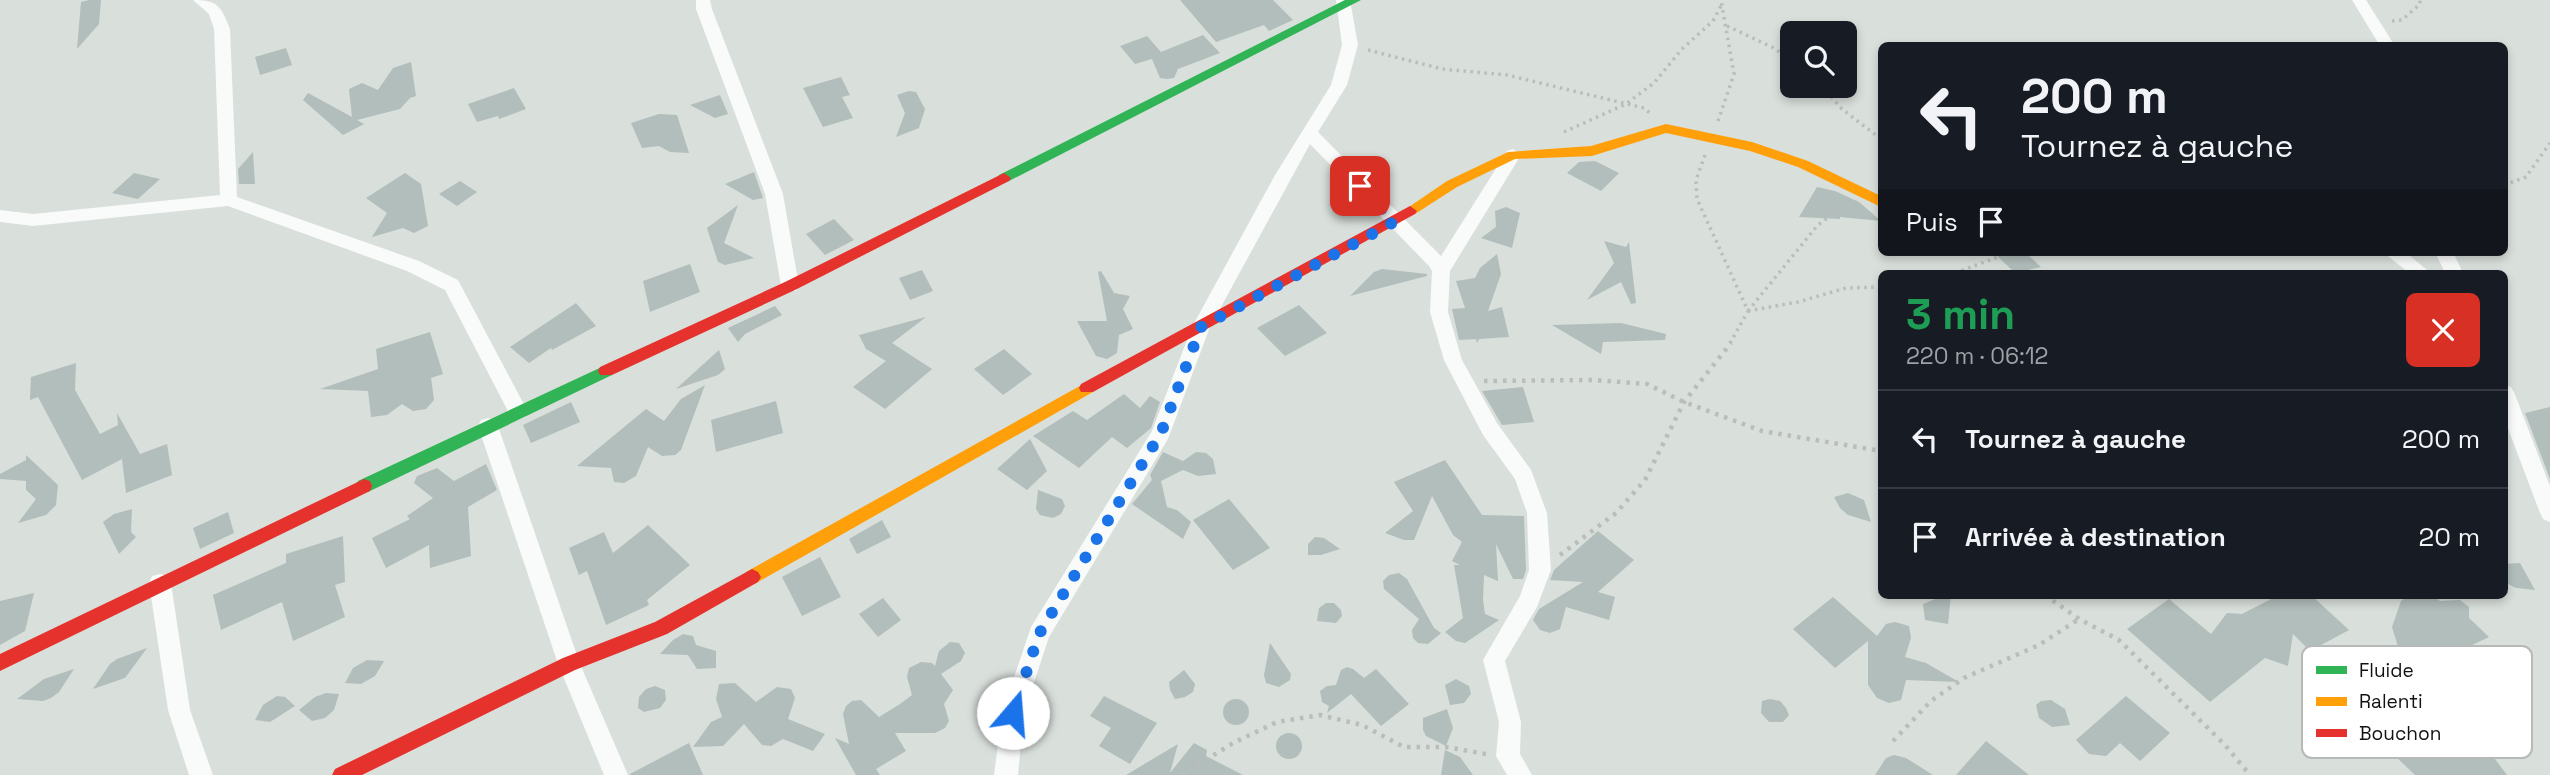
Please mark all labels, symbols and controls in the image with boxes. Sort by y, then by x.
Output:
map controls [1780,21,1857,98]
button: search [1780,21,1857,98]
text: 200 m [2021,65,2168,127]
icon: left [1906,70,1997,161]
text: Tournez à gauche [2021,126,2293,166]
pin [1330,156,1390,216]
icon: arrive [1341,167,1379,205]
icon: arrive [1972,203,2010,241]
text: Puis [1906,205,1958,239]
text: 3 min [1906,288,2015,341]
button: close [2406,293,2480,367]
text: 220 m · 06:12 [1906,341,2048,371]
icon: left [1906,420,1944,458]
text: Tournez à gauche [1965,422,2186,456]
text: 200 m [2402,422,2480,456]
icon: arrive [1906,518,1944,556]
text: Arrivée à destination [1965,520,2226,554]
text: 20 m [2419,520,2480,554]
legend [2302,646,2532,758]
text: Fluide [2359,658,2414,683]
position arrow [976,676,1050,750]
text: Ralenti [2359,689,2423,714]
text: Bouchon [2359,721,2441,746]

